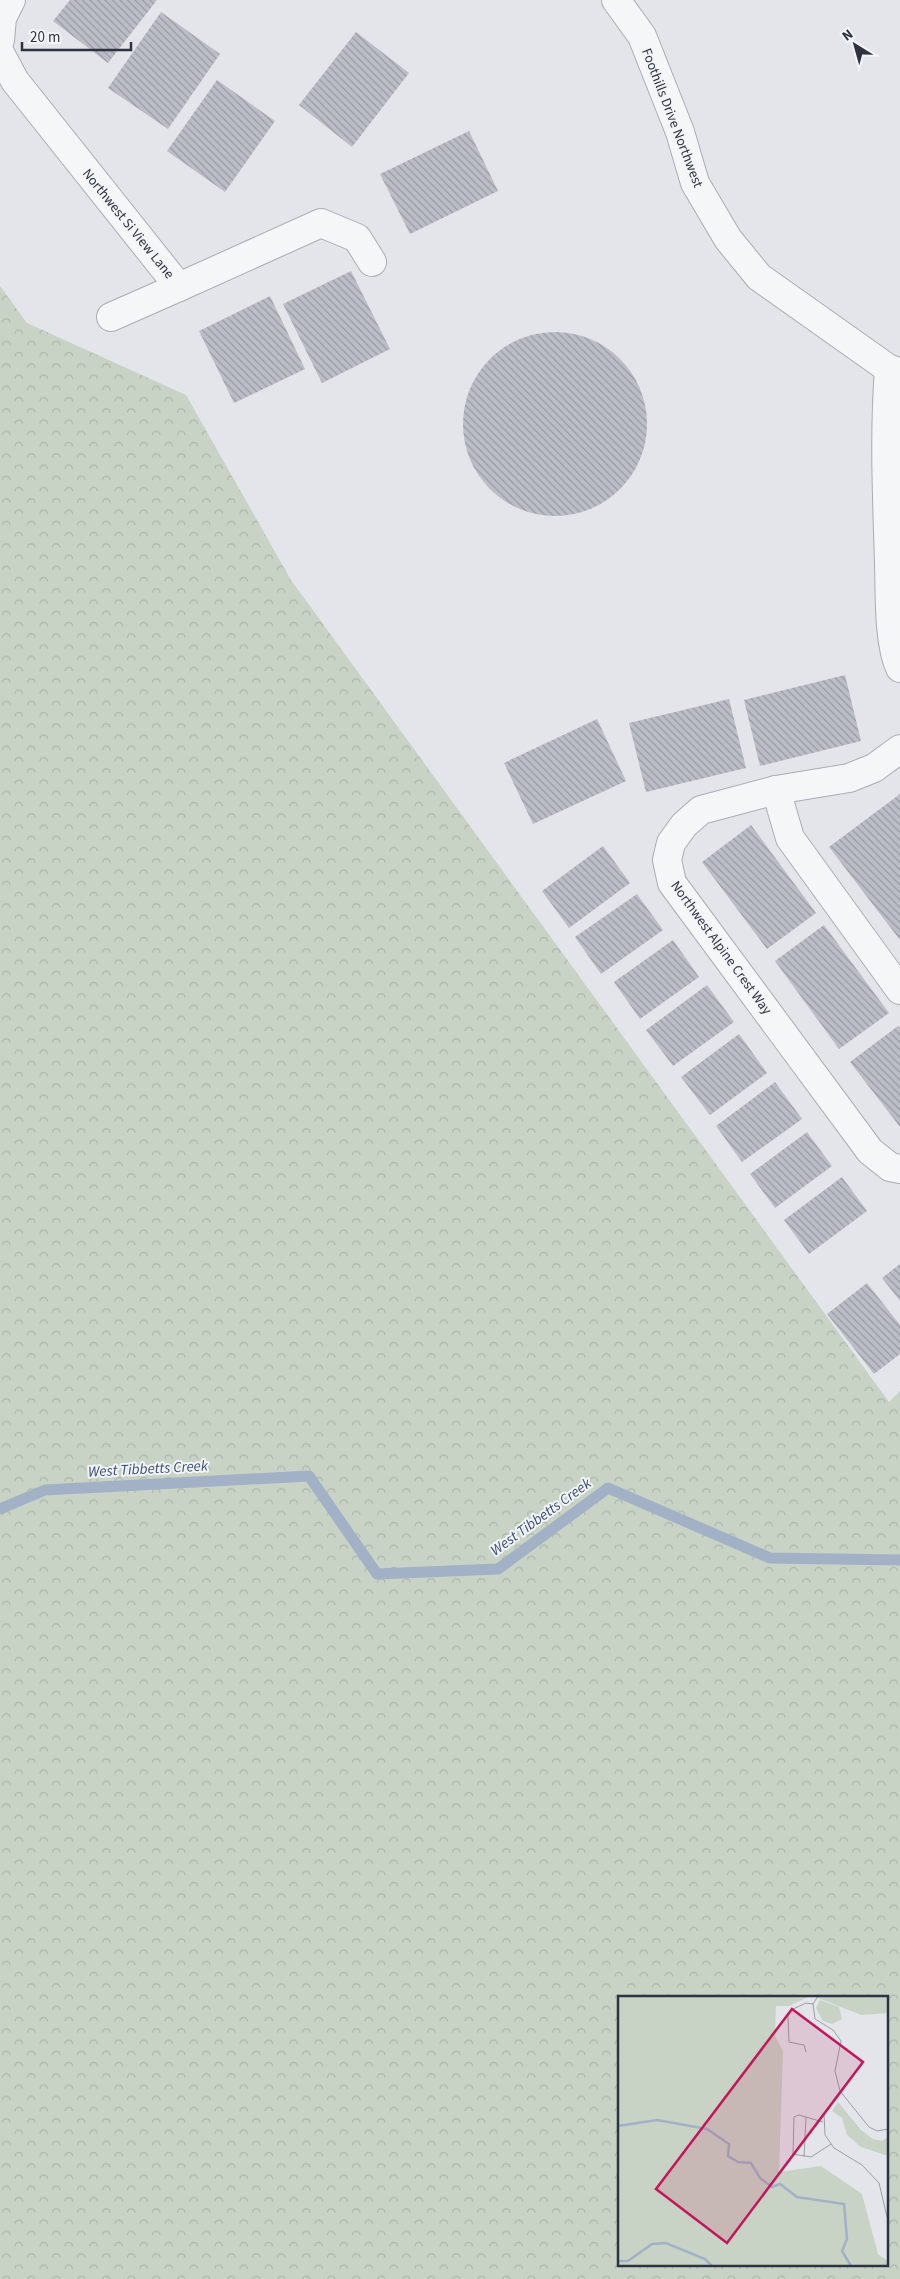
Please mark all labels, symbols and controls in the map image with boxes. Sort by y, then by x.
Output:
scale bar [22,20,131,52]
north arrow [830,20,880,70]
text: N [838,25,858,46]
text: 20 m [30,27,60,48]
street label: Foothills Drive Northwest [636,46,708,191]
street label: Northwest Si View Lane [77,165,179,283]
street label: Northwest Alpine Crest Way [666,877,777,1019]
water label: West Tibbetts Creek [87,1455,209,1483]
water label: West Tibbetts Creek [486,1473,596,1561]
inset map [618,1996,888,2266]

